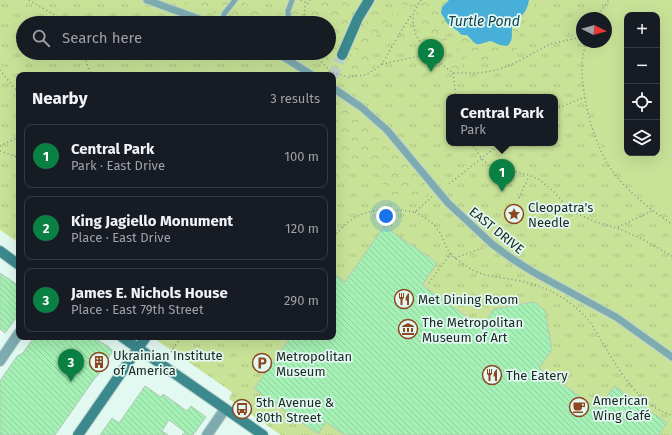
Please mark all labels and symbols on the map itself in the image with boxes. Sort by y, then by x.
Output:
north arrow [576,12,612,48]
water label: Turtle Pond [448,13,520,30]
pin: 2 [418,39,444,72]
pin: 1 [489,159,515,192]
place label: Cleopatra's Needle [528,200,593,230]
place icon: Cleopatra's Needle [503,203,525,225]
street label: EAST DRIVE [466,204,527,257]
your location [376,206,396,226]
restaurant icon: Met Dining Room [393,288,415,310]
place label: Met Dining Room [418,292,518,307]
place label: The Metropolitan Museum of Art [422,315,523,345]
museum icon: The Metropolitan Museum of Art [397,318,419,340]
place label: Ukrainian Institute of America [113,348,223,378]
pin: 3 [58,349,84,382]
place label: Metropolitan Museum [276,349,352,379]
building icon: Ukrainian Institute of America [88,351,110,373]
parking icon: Metropolitan Museum [251,352,273,374]
restaurant icon: The Eatery [481,364,503,386]
place label: The Eatery [506,368,568,383]
place label: American Wing Café [593,393,651,423]
place label: 5th Avenue & 80th Street [256,395,334,425]
cafe icon: American Wing Café [568,396,590,418]
bus stop icon: 5th Avenue & 80th Street [231,398,253,420]

